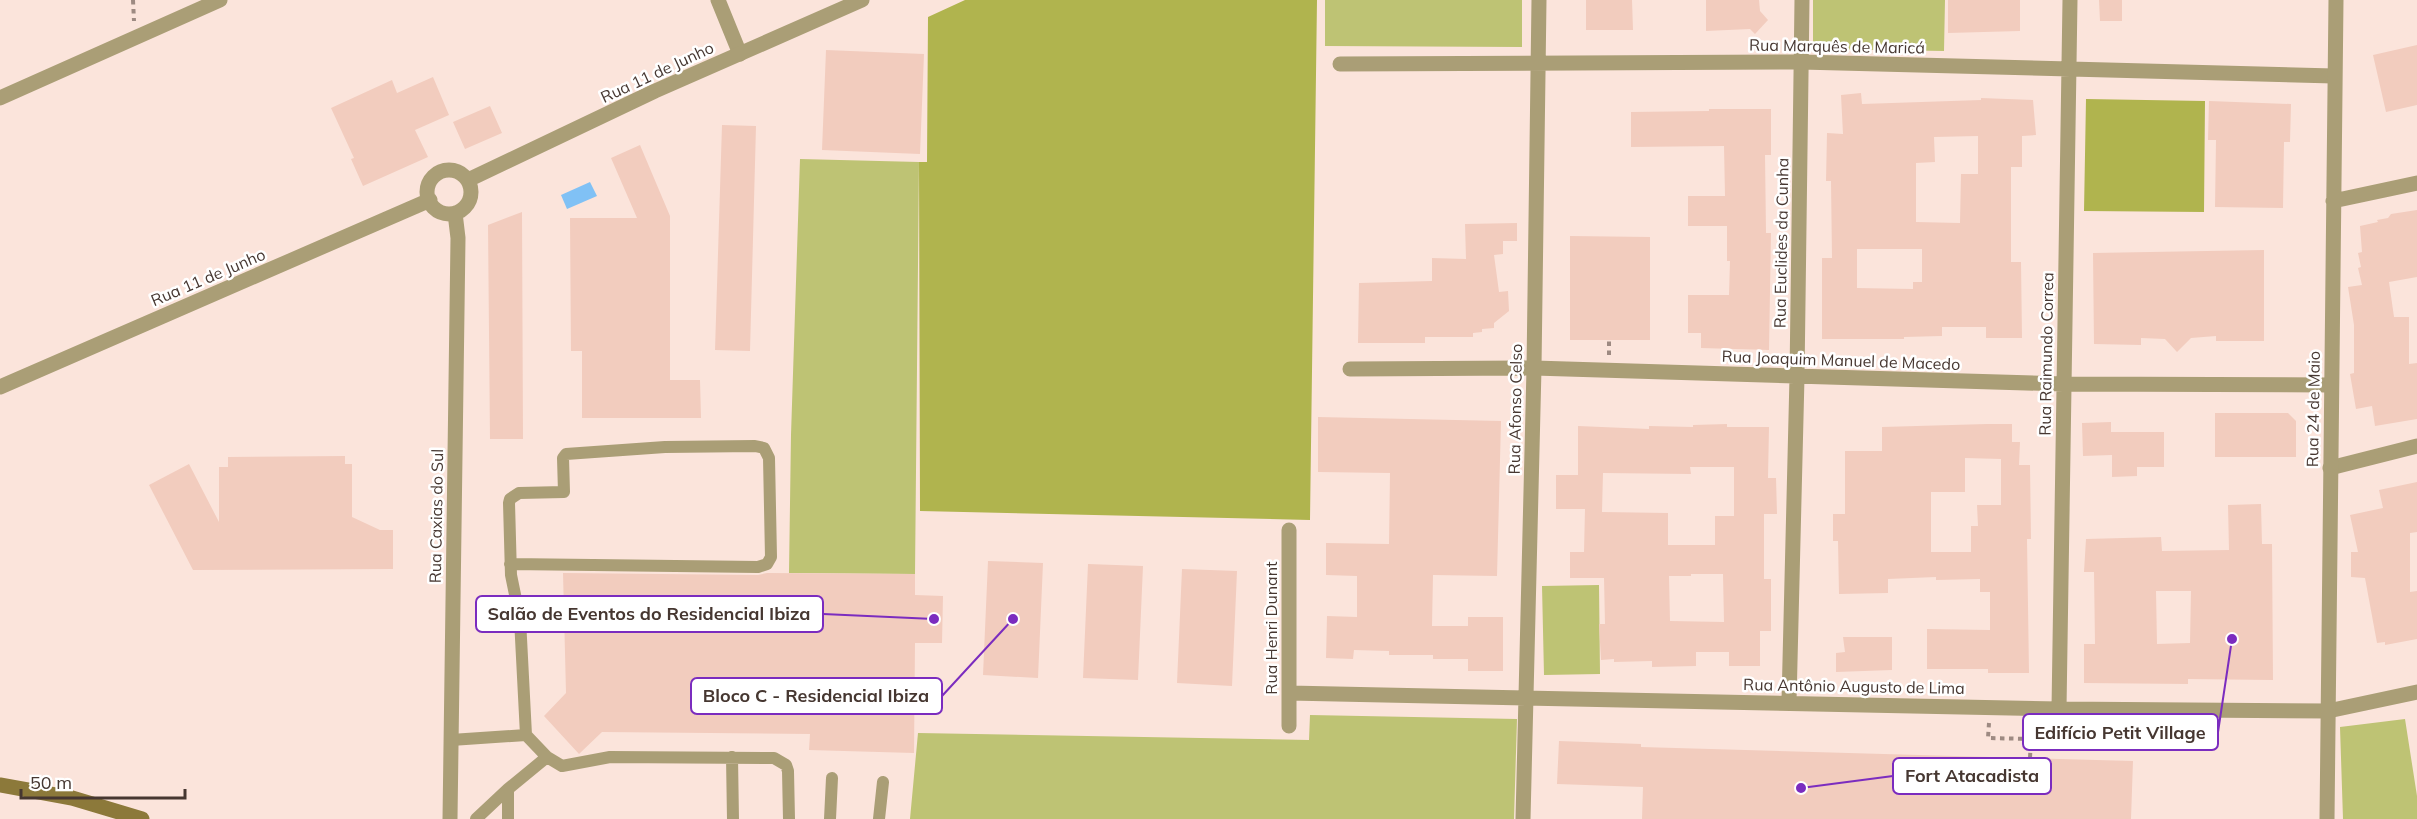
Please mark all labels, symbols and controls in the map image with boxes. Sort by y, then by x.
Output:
street label: Rua Marquês de Maricá [1749,34,1925,58]
street label: Rua 11 de Junho [597,37,717,107]
street label: Rua Euclides da Cunha [1770,158,1792,328]
street label: Rua 11 de Junho [148,244,268,310]
street label: Rua Raimundo Correa [2035,272,2057,436]
street label: Rua Afonso Celso [1504,344,1526,474]
street label: Rua Joaquim Manuel de Macedo [1721,346,1961,374]
street label: Rua 24 de Maio [2302,351,2324,467]
street label: Rua Caxias do Sul [425,449,447,583]
street label: Rua Henri Dunant [1261,561,1281,695]
callout: Salão de Eventos do Residencial Ibiza [476,596,823,632]
text: Salão de Eventos do Residencial Ibiza [487,602,811,625]
street label: Rua Antônio Augusto de Lima [1743,674,1965,698]
callout: Bloco C - Residencial Ibiza [691,678,942,714]
text: Bloco C - Residencial Ibiza [703,684,929,707]
callout: Edifício Petit Village [2023,714,2218,750]
text: Edifício Petit Village [2034,721,2206,744]
callout: Fort Atacadista [1893,758,2051,794]
scale bar [21,762,184,800]
text: Fort Atacadista [1905,764,2039,787]
text: 50 m [30,771,72,794]

